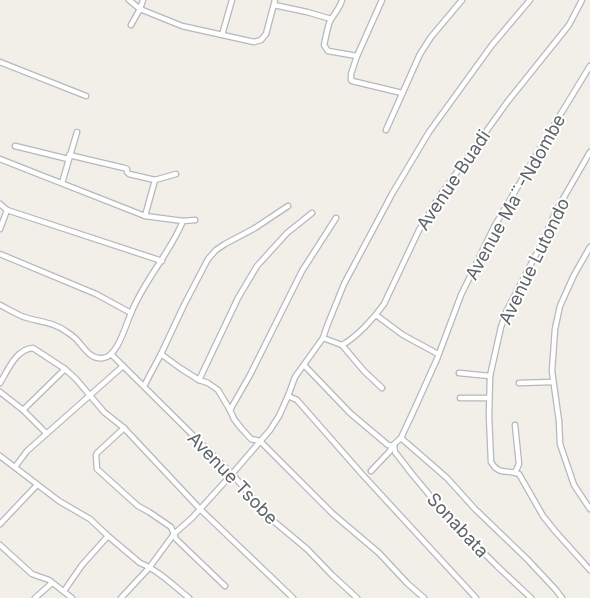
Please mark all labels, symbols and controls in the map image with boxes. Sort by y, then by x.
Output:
street label: Avenue Ma¨-Ndombe [461,110,569,284]
street label: Avenue Buadi [412,126,494,234]
street label: Avenue Lutondo [494,194,574,328]
street label: Avenue Tsobe [184,427,282,529]
street label: Sonabata [423,488,493,562]

